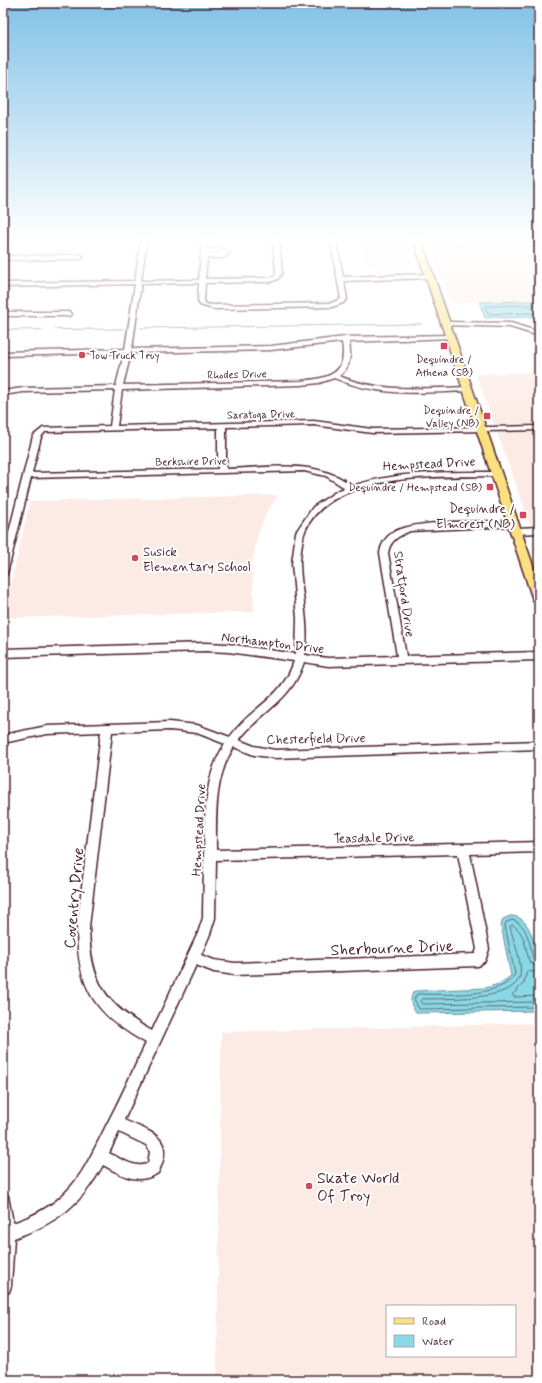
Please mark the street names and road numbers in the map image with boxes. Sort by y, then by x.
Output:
street label: Rhodes Drive [207,367,267,383]
street label: Saratoga Drive [227,407,295,423]
street label: Berkshire Drive [155,454,228,470]
street label: Hempstead Drive [382,454,476,475]
street label: Stratford Drive [387,550,418,639]
street label: Northampton Drive [221,629,325,658]
street label: Chesterfield Drive [266,730,366,749]
street label: Hempstead Drive [189,783,210,877]
street label: Teasdale Drive [333,829,415,848]
street label: Coventry Drive [60,847,89,949]
street label: Sherbourne Drive [330,936,454,961]

